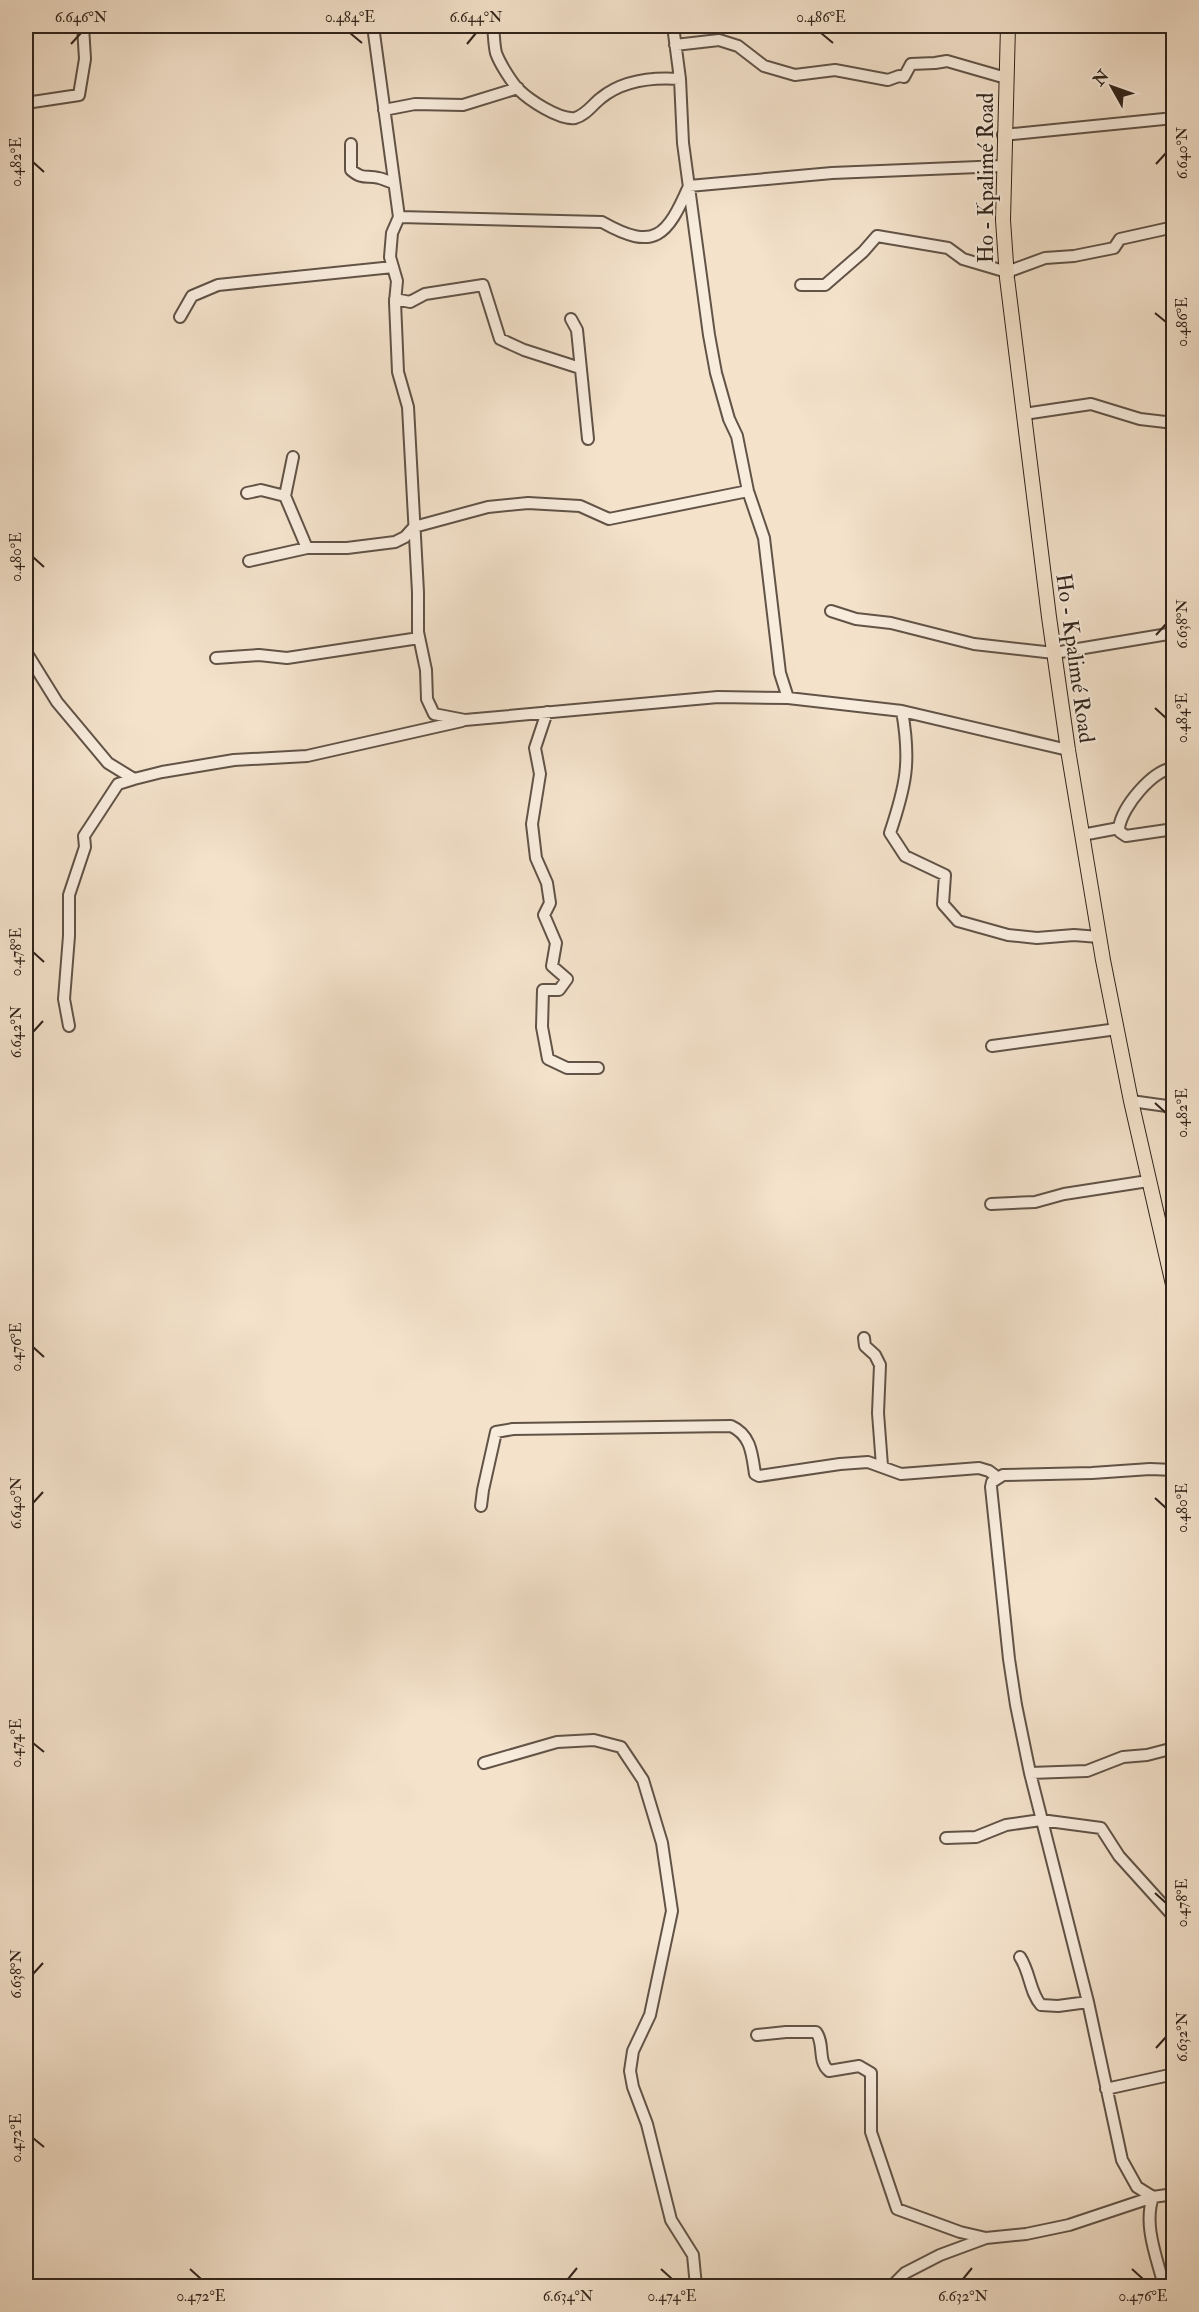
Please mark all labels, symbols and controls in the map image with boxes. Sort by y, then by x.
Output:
text: 6.646°N [55,8,108,27]
text: 0.484°E [325,8,375,27]
text: 6.644°N [450,8,503,27]
text: 0.486°E [796,8,846,27]
north arrow [1082,57,1142,117]
text: N [1088,66,1114,91]
street label: Ho - Kpalimé Road [972,93,1001,263]
text: 6.640°N [1173,126,1192,179]
text: 0.482°E [7,137,26,187]
text: 0.486°E [1173,297,1192,347]
text: 0.480°E [7,532,26,582]
street label: Ho - Kpalimé Road [1048,572,1101,745]
text: 6.638°N [1173,599,1192,649]
text: 0.484°E [1173,693,1192,743]
text: 0.478°E [7,928,26,976]
text: 6.642°N [7,1005,26,1058]
text: 0.482°E [1173,1088,1192,1138]
text: 0.476°E [7,1322,26,1372]
text: 6.640°N [7,1476,26,1529]
text: 0.480°E [1173,1483,1192,1533]
text: 0.474°E [7,1718,26,1768]
text: 0.478°E [1173,1879,1192,1927]
text: 6.638°N [7,1949,26,1999]
text: 6.632°N [1173,2011,1192,2062]
text: 0.472°E [7,2113,26,2163]
text: 0.472°E [176,2287,226,2306]
text: 6.634°N [543,2287,594,2306]
text: 0.474°E [647,2287,697,2306]
text: 6.632°N [938,2287,989,2306]
text: 0.476°E [1118,2287,1168,2306]

